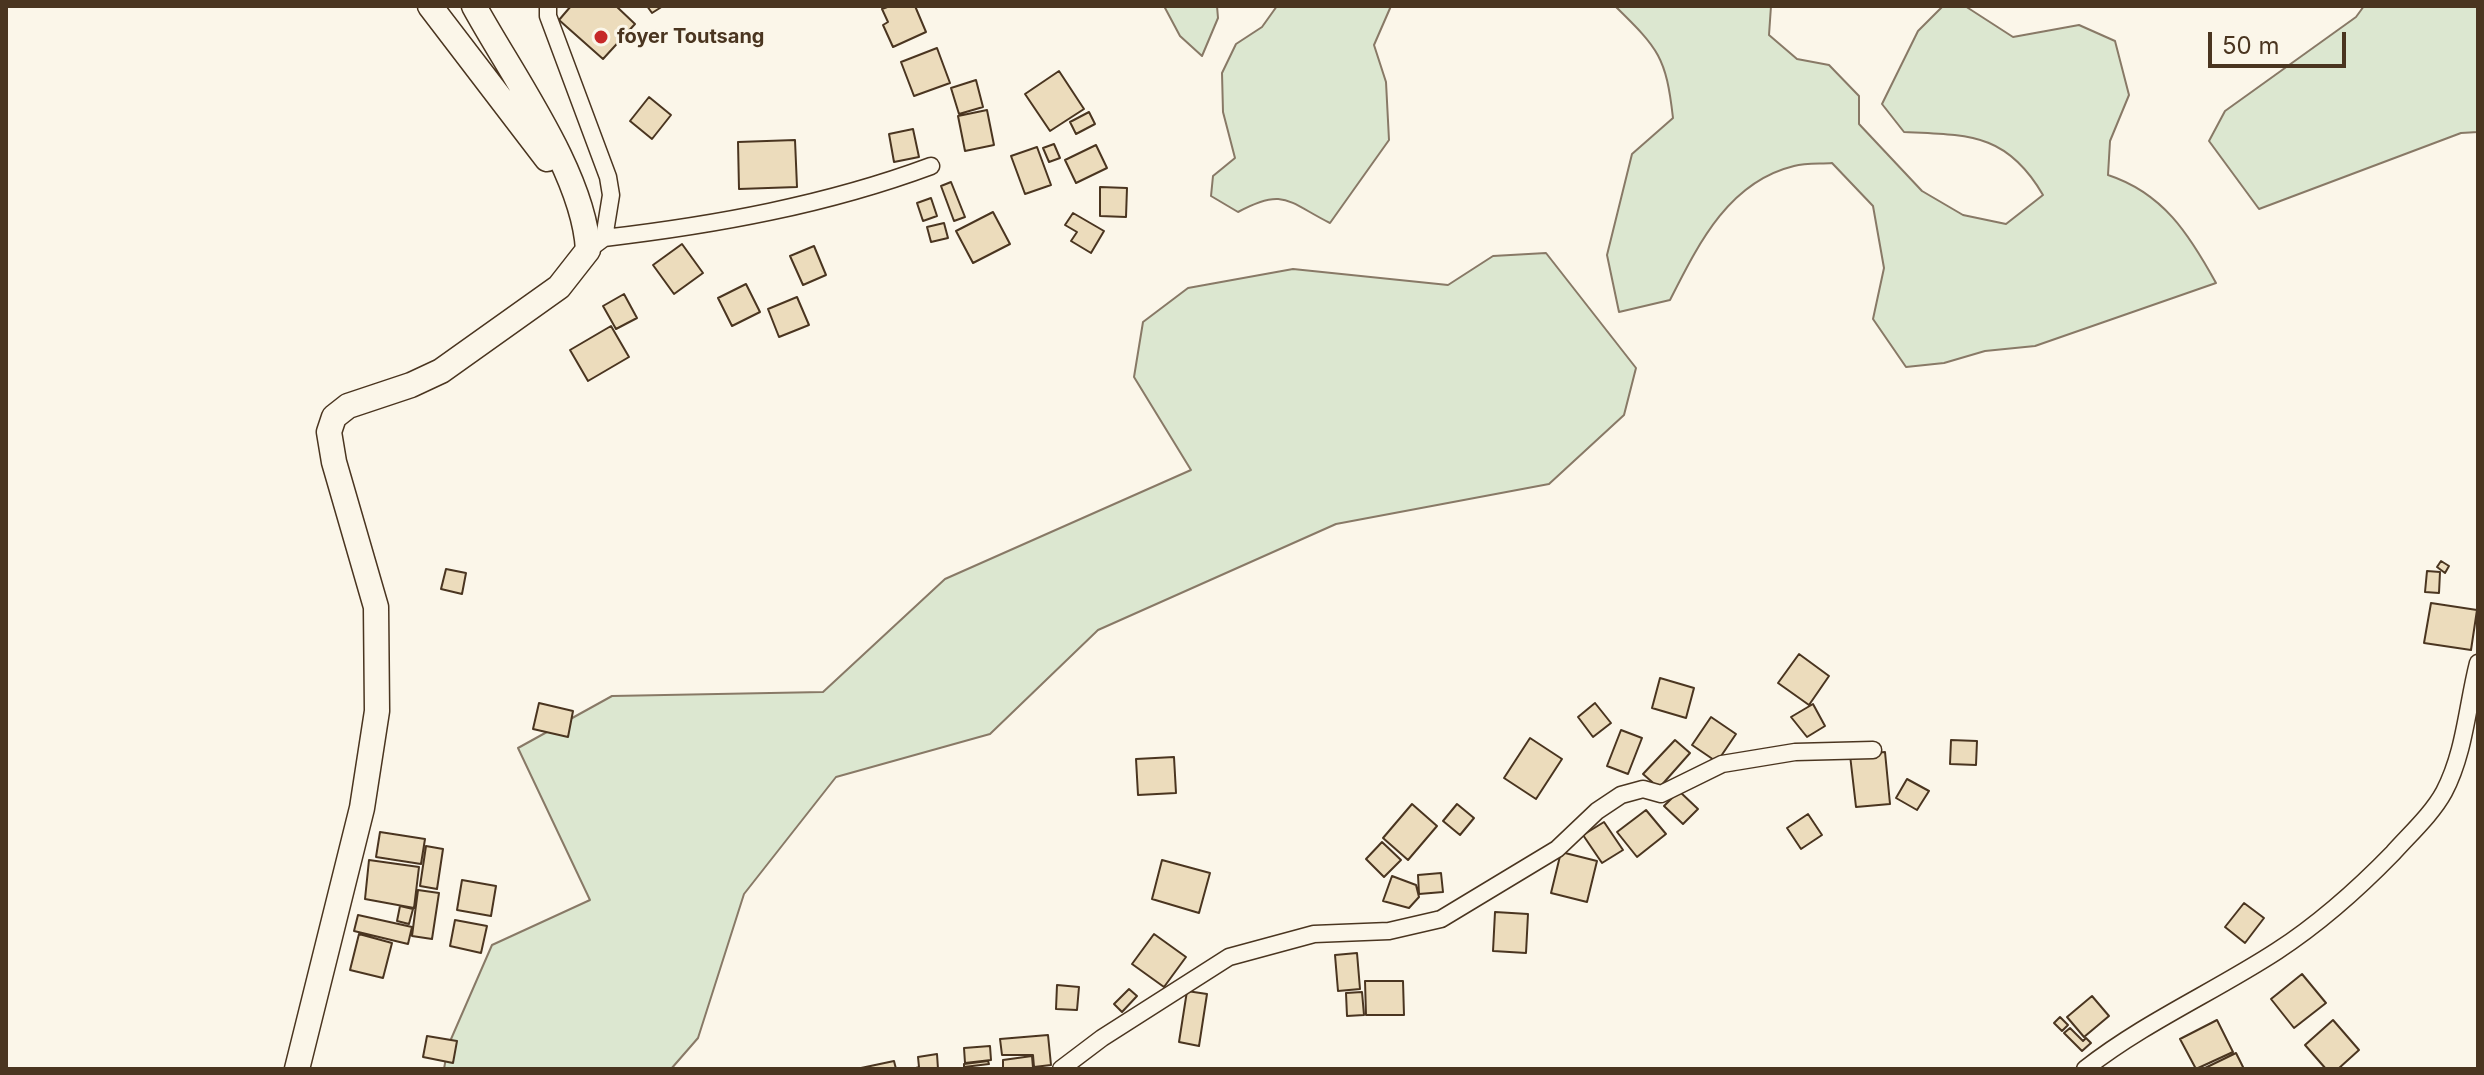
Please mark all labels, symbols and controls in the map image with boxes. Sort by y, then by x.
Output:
scale bar [2212,16,2350,66]
place label: foyer Toutsang [617,25,764,49]
marker: foyer Toutsang [592,28,610,46]
text: 50 m [2222,31,2280,60]

